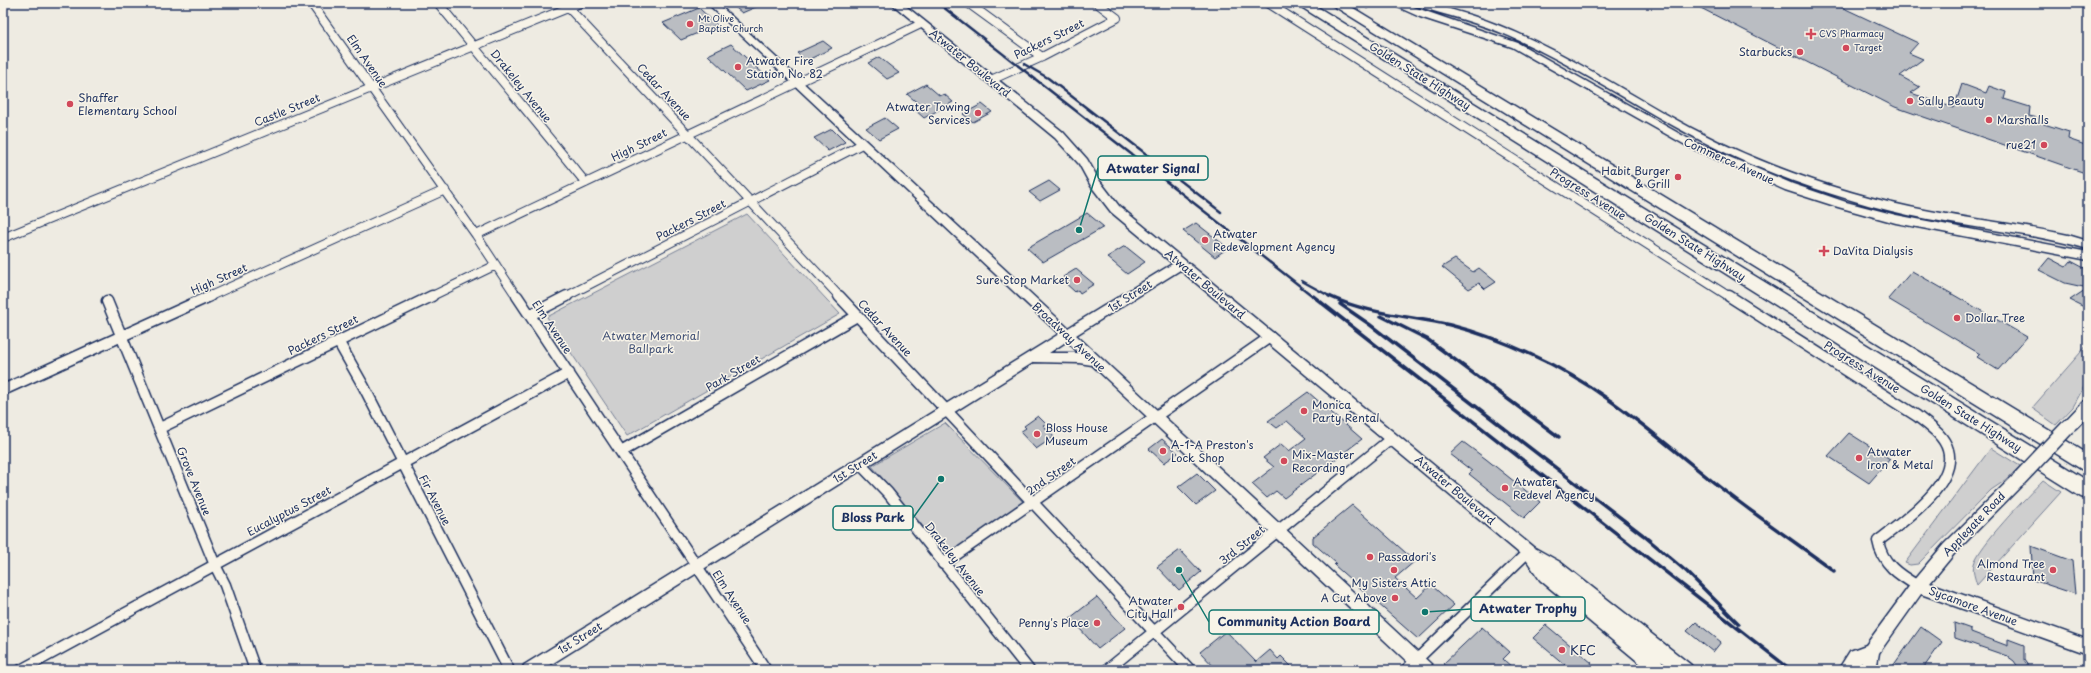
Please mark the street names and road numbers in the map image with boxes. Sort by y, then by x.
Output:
street label: Packers Street [1011,14,1087,63]
street label: Atwater Boulevard [926,24,1015,101]
street label: Elm Avenue [343,31,392,91]
street label: Golden State Highway [1366,37,1474,114]
street label: Drakeley Avenue [487,45,556,126]
street label: Cedar Avenue [633,59,695,124]
street label: Castle Street [251,88,323,130]
street label: High Street [608,123,670,165]
street label: Commerce Avenue [1681,133,1777,188]
street label: Progress Avenue [1547,163,1630,224]
street label: Packers Street [653,194,729,244]
street label: Golden State Highway [1641,208,1749,285]
street label: Atwater Boulevard [1161,245,1249,323]
street label: High Street [188,258,250,299]
street label: 1st Street [1104,275,1156,316]
street label: Cedar Avenue [854,295,916,360]
street label: Elm Avenue [528,297,577,357]
street label: Broadway Avenue [1029,298,1110,375]
street label: Packers Street [285,310,361,359]
street label: Progress Avenue [1821,336,1904,397]
street label: Park Street [702,350,763,395]
street label: Golden State Highway [1917,379,2025,456]
street label: Grove Avenue [173,444,216,518]
street label: 1st Street [829,446,881,487]
street label: Atwater Boulevard [1411,451,1499,529]
street label: 2nd Street [1022,452,1079,499]
street label: Fir Avenue [415,471,456,528]
street label: Eucalyptus Street [244,481,334,540]
street label: Applegate Road [1938,488,2009,560]
street label: Drakeley Avenue [921,518,990,599]
street label: 3rd Street [1215,520,1269,568]
street label: Elm Avenue [709,566,756,627]
street label: Sycamore Avenue [1926,582,2020,630]
street label: 1st Street [554,617,606,658]

